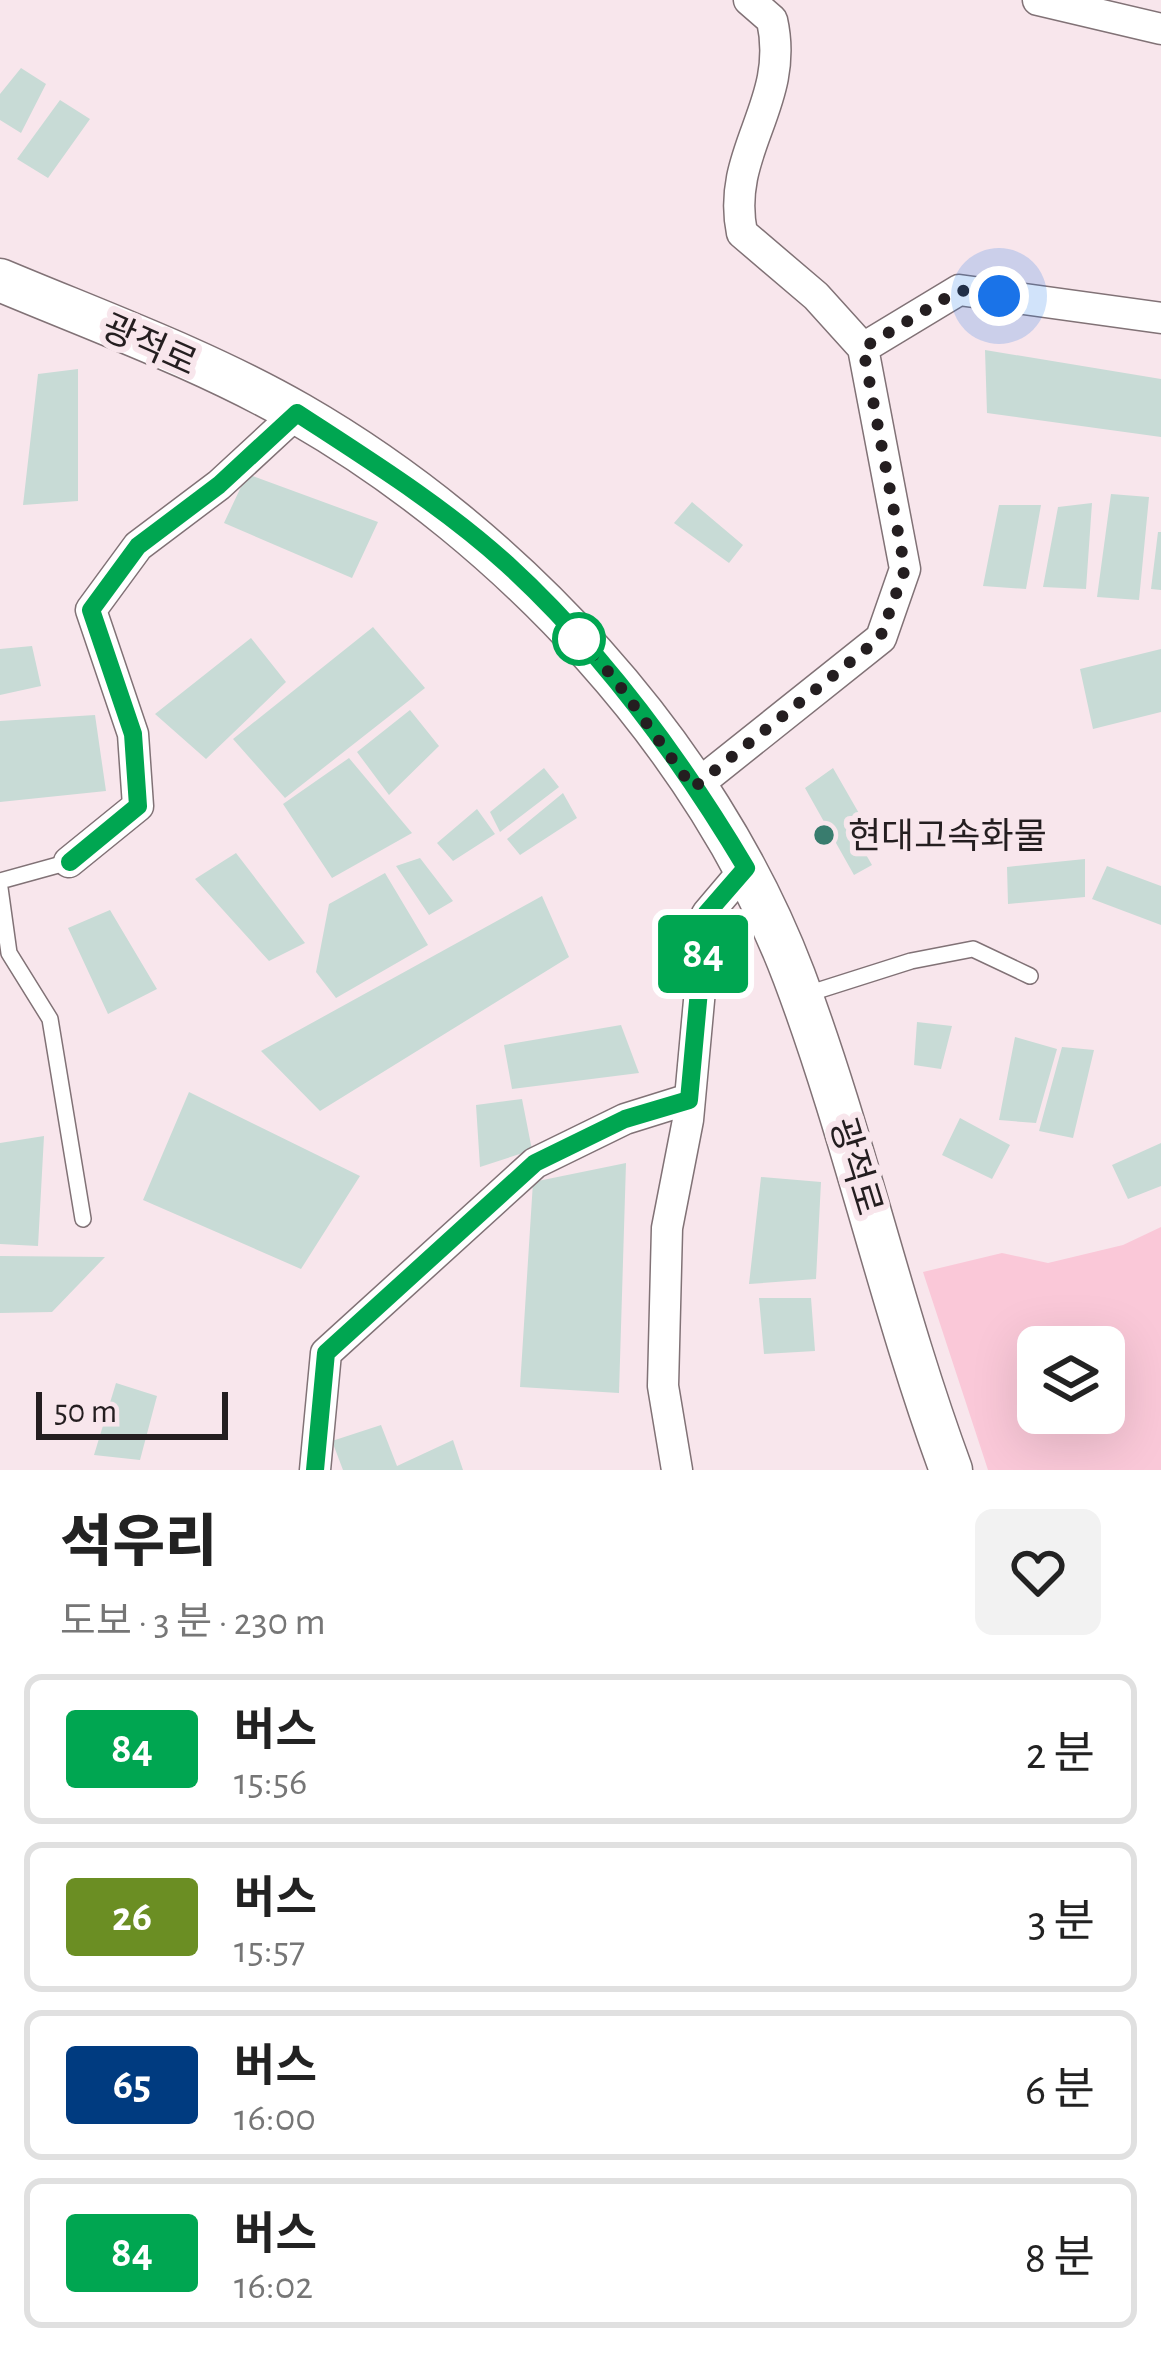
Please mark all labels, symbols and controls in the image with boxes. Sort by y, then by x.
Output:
your location [969,266,1029,326]
street label: 광적로 [96,308,202,382]
unlabelled marker [554,614,604,664]
place label: 현대고속화물 [848,818,1047,855]
marker: 현대고속화물 [811,822,837,848]
line badge: 84 [649,915,757,993]
text: 84 [682,933,724,975]
street label: 광적로 [823,1114,888,1219]
map controls [1017,1326,1125,1434]
button: layers [1017,1326,1125,1434]
scale bar [36,1386,228,1439]
text: 50 m [54,1396,117,1429]
button: heart [975,1509,1101,1635]
text: 석우리 [60,1515,217,1572]
text: 도보 · 3 분 · 230 m [60,1603,326,1642]
text: 버스 [234,1709,317,1754]
text: 84 [111,1728,153,1770]
text: 2 분 [1026,1732,1095,1777]
text: 15:56 [234,1763,307,1802]
text: 버스 [234,1877,317,1922]
text: 26 [112,1896,152,1938]
text: 3 분 [1028,1900,1095,1945]
text: 15:57 [234,1931,305,1970]
text: 버스 [234,2045,317,2090]
text: 65 [113,2064,151,2106]
text: 6 분 [1025,2068,1095,2113]
text: 16:00 [234,2099,316,2138]
text: 버스 [234,2213,317,2258]
text: 84 [111,2232,153,2274]
text: 8 분 [1025,2236,1095,2281]
text: 16:02 [234,2267,313,2306]

